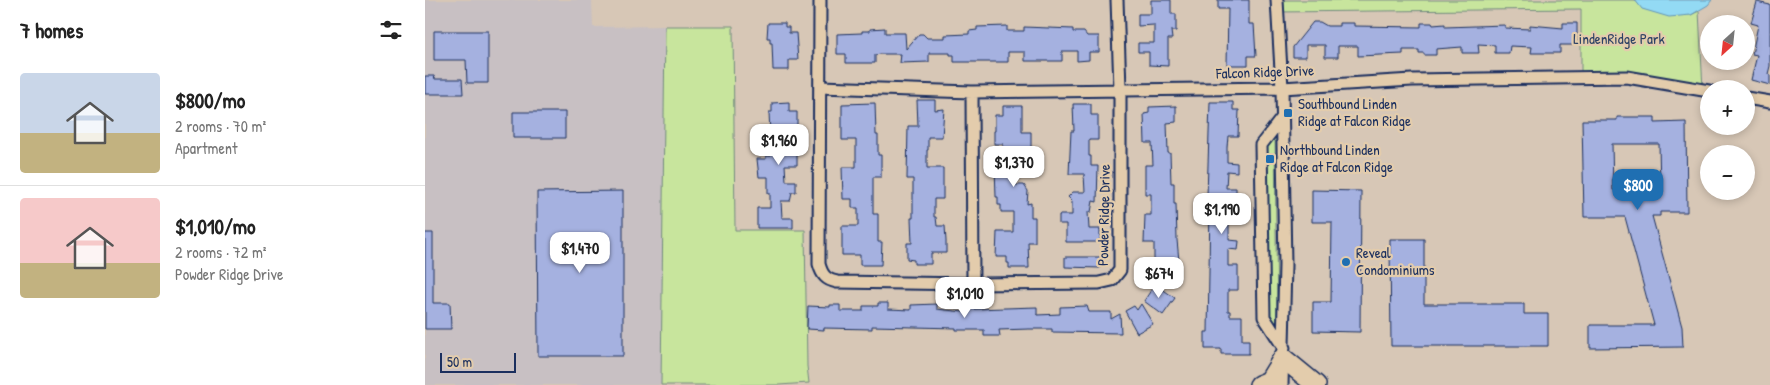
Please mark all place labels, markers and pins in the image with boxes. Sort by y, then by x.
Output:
place label: Southbound Linden Ridge at Falcon Ridge [1298,93,1411,131]
marker: Southbound Linden Ridge at Falcon Ridge [1282,107,1294,119]
pin: $1,960 [738,124,820,166]
place label: Northbound Linden Ridge at Falcon Ridge [1280,139,1393,177]
pin: $1,370 [973,146,1055,188]
marker: Northbound Linden Ridge at Falcon Ridge [1264,153,1276,165]
pin: $800 [1608,168,1668,211]
pin: $1,190 [1181,192,1263,235]
pin: $1,470 [539,232,621,274]
place label: Reveal Condominiums [1356,242,1435,280]
pin: $674 [1129,256,1189,299]
marker: Reveal Condominiums [1340,256,1352,268]
pin: $1,010 [924,276,1006,319]

